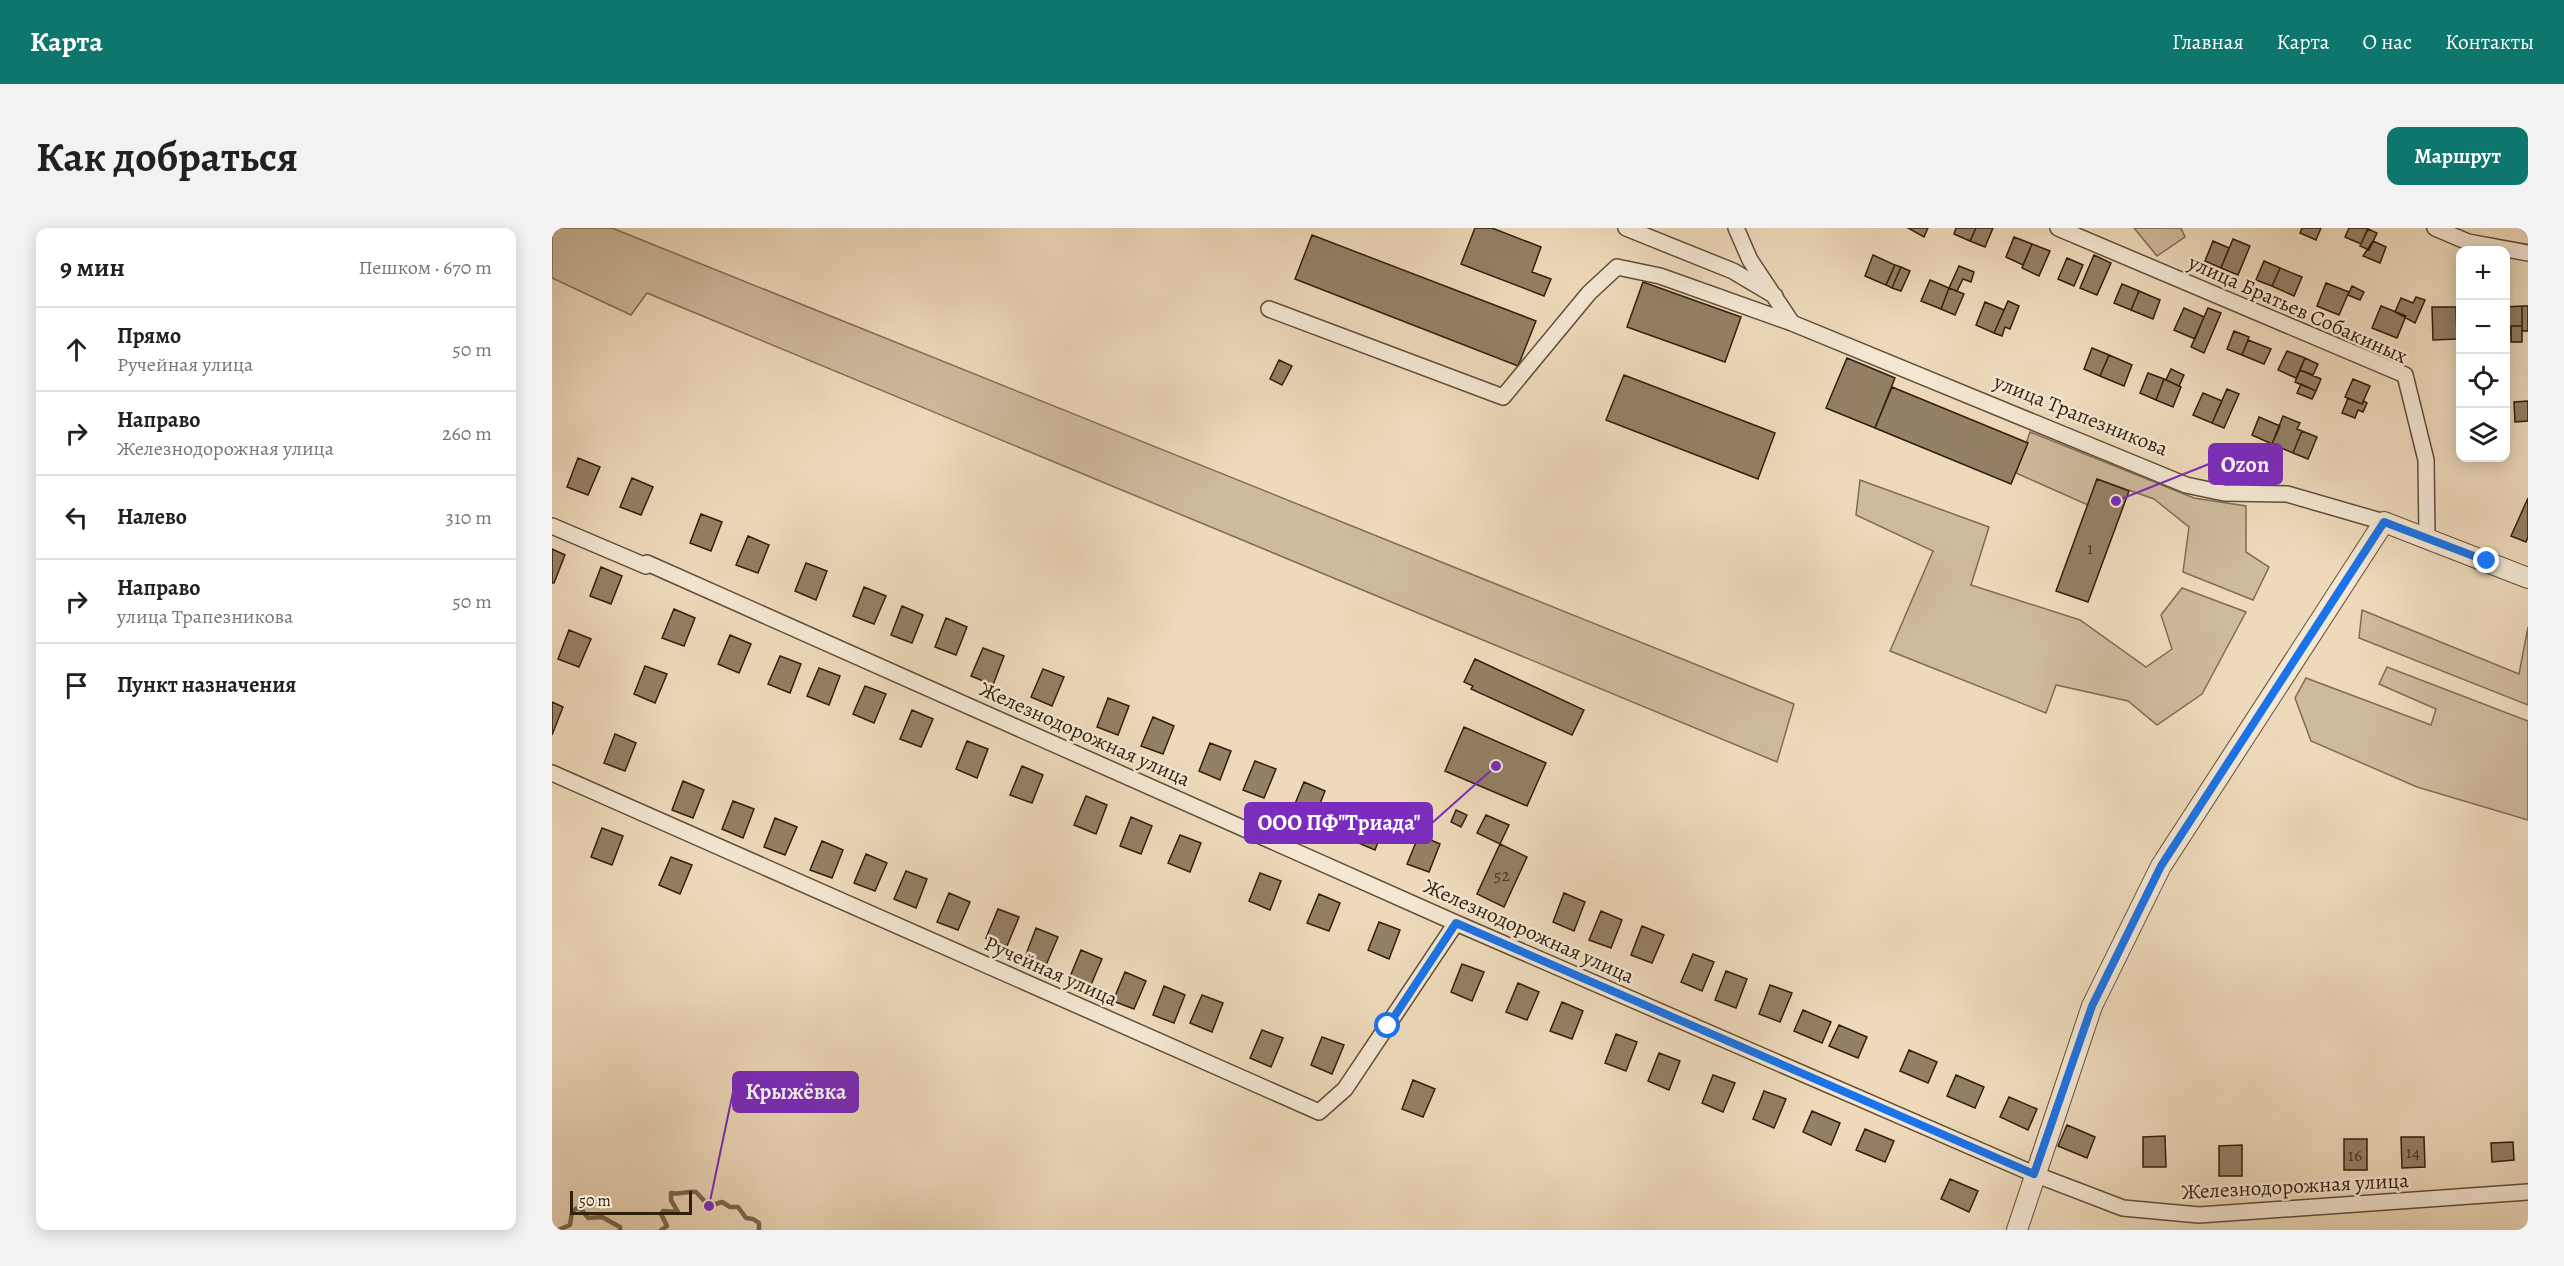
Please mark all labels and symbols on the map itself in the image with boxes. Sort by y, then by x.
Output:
street label: улица Братьев Собакиных [2183,248,2413,370]
street label: улица Трапезникова [1989,367,2172,463]
callout: Ozon [2209,444,2282,484]
text: Ozon [2221,450,2269,480]
house number: 1 [2087,536,2093,560]
route end [2473,547,2499,573]
street label: Железнодорожная улица [975,675,1195,793]
callout: ООО ПФ"Триада" [1245,803,1432,843]
text: ООО ПФ"Триада" [1258,808,1420,838]
house number: 52 [1494,863,1511,887]
street label: Железнодорожная улица [1419,872,1639,990]
street label: Ручейная улица [980,929,1122,1013]
route start [1374,1012,1400,1038]
callout: Крыжёвка [733,1072,858,1112]
text: Крыжёвка [745,1077,847,1107]
house number: 14 [2406,1140,2420,1164]
house number: 16 [2348,1143,2362,1167]
street label: Железнодорожная улица [2181,1166,2410,1206]
scale bar [570,1188,692,1216]

